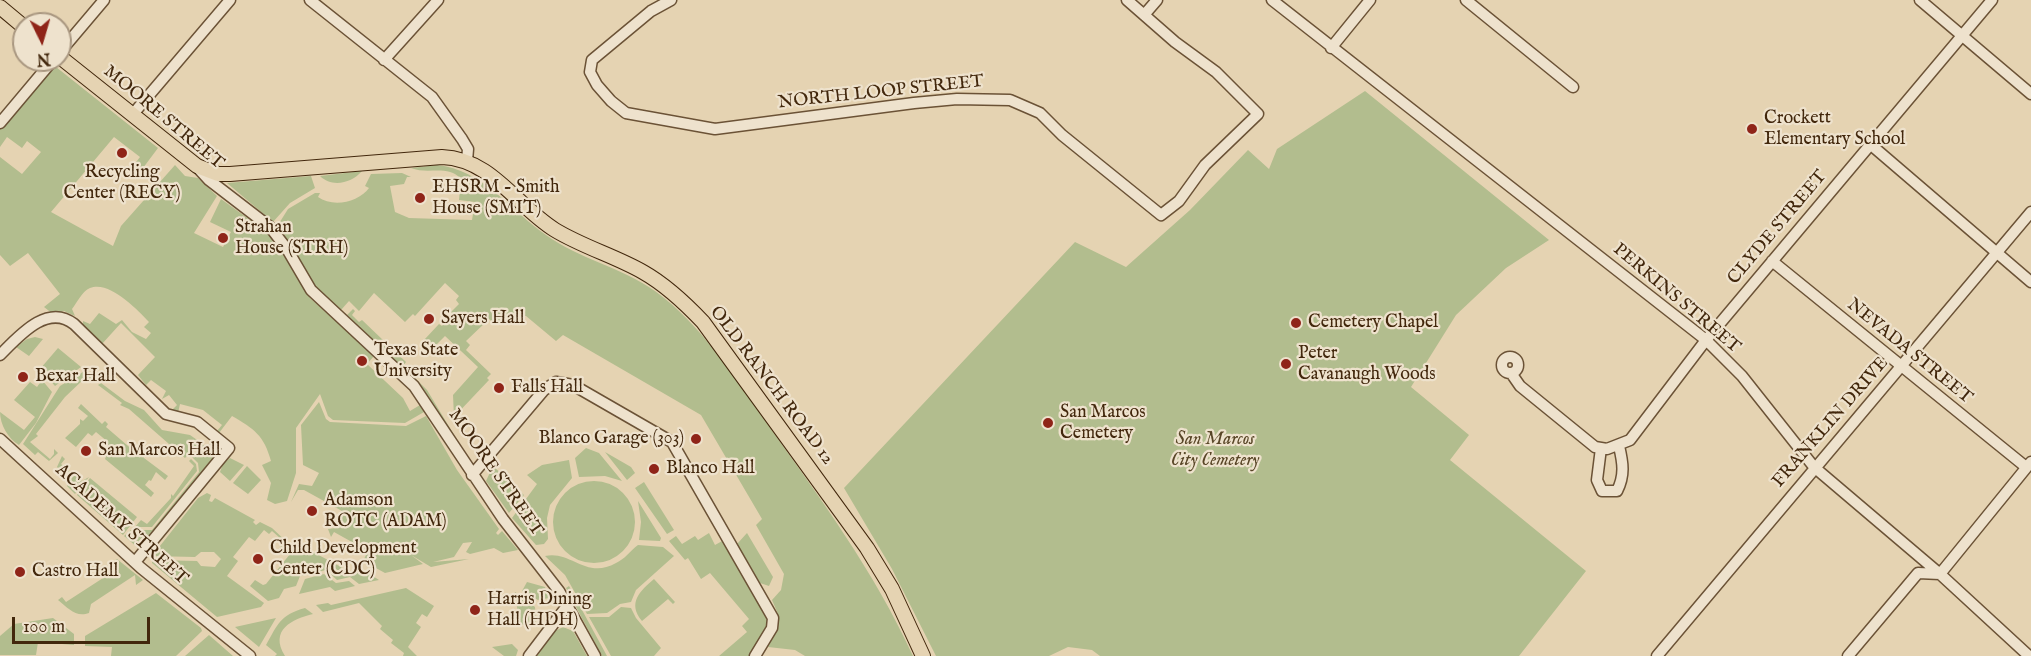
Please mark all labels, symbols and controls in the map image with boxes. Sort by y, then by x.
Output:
north arrow [12,12,72,72]
text: N [36,47,51,69]
street label: MOORE STREET [98,61,228,175]
street label: NORTH LOOP STREET [777,71,985,115]
place label: Crockett Elementary School [1764,108,1905,150]
marker: Crockett Elementary School [1745,122,1759,136]
marker: Recycling Center (RECY) [115,146,129,160]
place label: Recycling Center (RECY) [64,162,180,204]
street label: CLYDE STREET [1724,167,1832,289]
place label: EHSRM - Smith House (SMIT) [432,177,560,219]
marker: EHSRM - Smith House (SMIT) [413,191,427,205]
place label: Strahan House (STRH) [235,217,348,260]
marker: Strahan House (STRH) [216,231,230,245]
street label: PERKINS STREET [1608,239,1744,359]
street label: NEVADA STREET [1842,295,1976,409]
street label: OLD RANCH ROAD 12 [704,303,838,469]
place label: Sayers Hall [441,308,525,330]
marker: Sayers Hall [422,312,436,326]
place label: Cemetery Chapel [1308,312,1438,334]
marker: Cemetery Chapel [1289,316,1303,330]
place label: Texas State University [374,340,458,382]
place label: Peter Cavanaugh Woods [1298,343,1436,386]
street label: FRANKLIN DRIVE [1769,353,1893,493]
marker: Texas State University [355,354,369,368]
marker: Peter Cavanaugh Woods [1279,357,1293,371]
place label: Bexar Hall [35,366,115,388]
marker: Bexar Hall [16,370,30,384]
place label: Falls Hall [511,377,583,399]
marker: Falls Hall [492,381,506,395]
place label: San Marcos Cemetery [1060,402,1146,444]
street label: MOORE STREET [443,405,547,541]
marker: San Marcos Cemetery [1041,416,1055,430]
place label: Blanco Garage (303) [539,428,684,450]
park label: San Marcos City Cemetery [1171,429,1259,472]
marker: Blanco Garage (303) [689,432,703,446]
place label: San Marcos Hall [98,440,221,462]
marker: San Marcos Hall [79,444,93,458]
place label: Blanco Hall [666,458,755,480]
street label: ACADEMY STREET [50,460,192,590]
marker: Blanco Hall [647,462,661,476]
place label: Adamson ROTC (ADAM) [324,490,447,532]
marker: Adamson ROTC (ADAM) [305,504,319,518]
place label: Child Development Center (CDC) [270,538,417,580]
marker: Child Development Center (CDC) [251,552,265,566]
place label: Castro Hall [32,561,118,583]
marker: Castro Hall [13,565,27,579]
place label: Harris Dining Hall (HDH) [487,589,592,632]
marker: Harris Dining Hall (HDH) [468,603,482,617]
scale bar [15,605,153,643]
text: 100 m [23,616,65,639]

